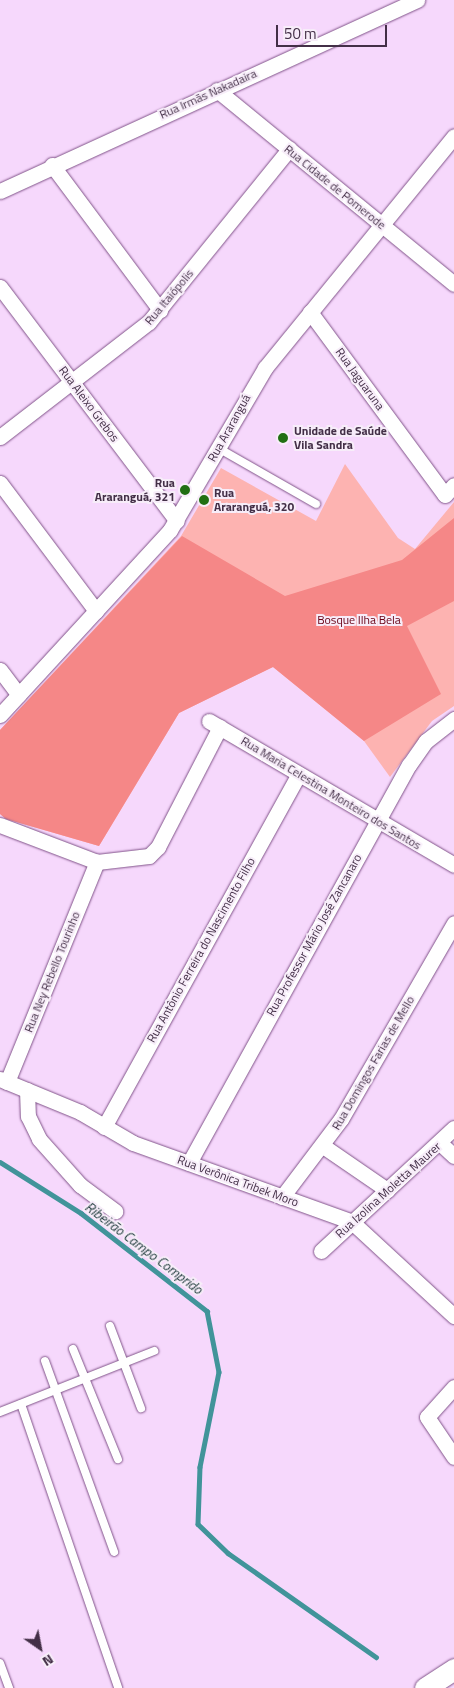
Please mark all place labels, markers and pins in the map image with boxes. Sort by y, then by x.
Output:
place label: Unidade de Saúde Vila Sandra [294,424,387,452]
marker: Unidade de Saúde Vila Sandra [276,431,290,445]
place label: Rua Araranguá, 321 [95,476,175,504]
marker: Rua Araranguá, 321 [179,484,191,496]
place label: Rua Araranguá, 320 [214,486,294,514]
marker: Rua Araranguá, 320 [198,494,210,506]

